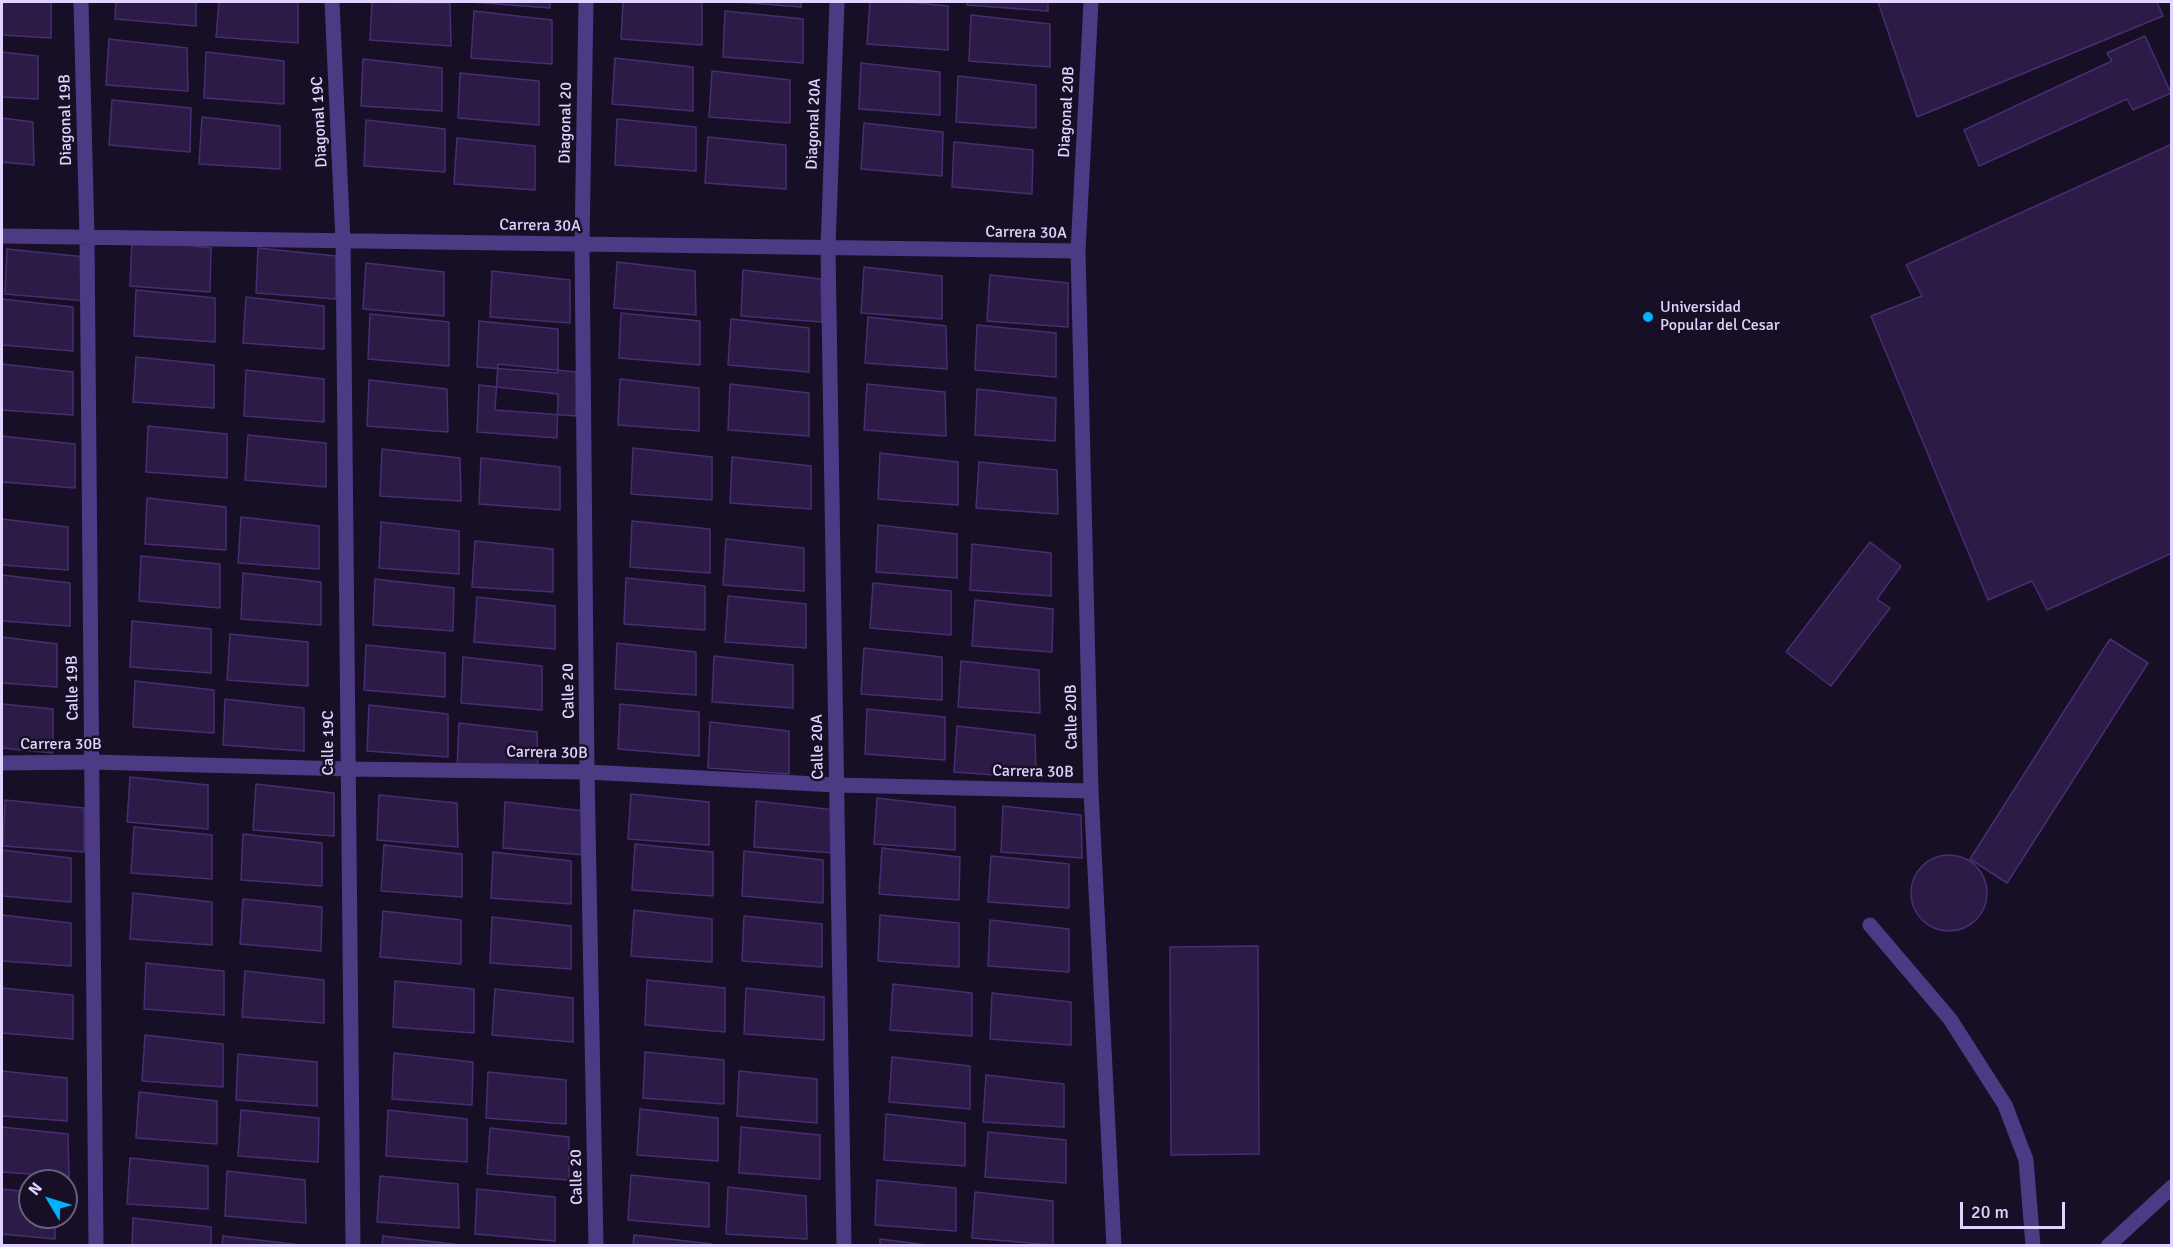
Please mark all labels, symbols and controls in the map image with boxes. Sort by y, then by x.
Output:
street label: Diagonal 20B [1055,66,1079,158]
street label: Diagonal 19B [56,74,76,166]
street label: Diagonal 19C [308,76,332,168]
street label: Diagonal 20A [803,78,825,170]
street label: Diagonal 20 [556,82,576,164]
street label: Carrera 30A [499,216,581,236]
street label: Carrera 30A [985,223,1067,243]
place label: Universidad Popular del Cesar [1660,298,1780,336]
marker: Universidad Popular del Cesar [1641,310,1655,324]
street label: Calle 19B [63,655,83,721]
street label: Calle 20 [559,663,579,719]
street label: Calle 20B [1062,684,1082,750]
street label: Calle 19C [319,710,339,776]
street label: Calle 20A [808,714,828,780]
street label: Carrera 30B [20,735,102,755]
street label: Carrera 30B [506,743,588,763]
street label: Carrera 30B [992,762,1074,782]
street label: Calle 20 [567,1149,587,1205]
north arrow [18,1169,78,1229]
text: N [24,1179,47,1200]
scale bar [1963,1190,2068,1228]
text: 20 m [1971,1201,2009,1223]

